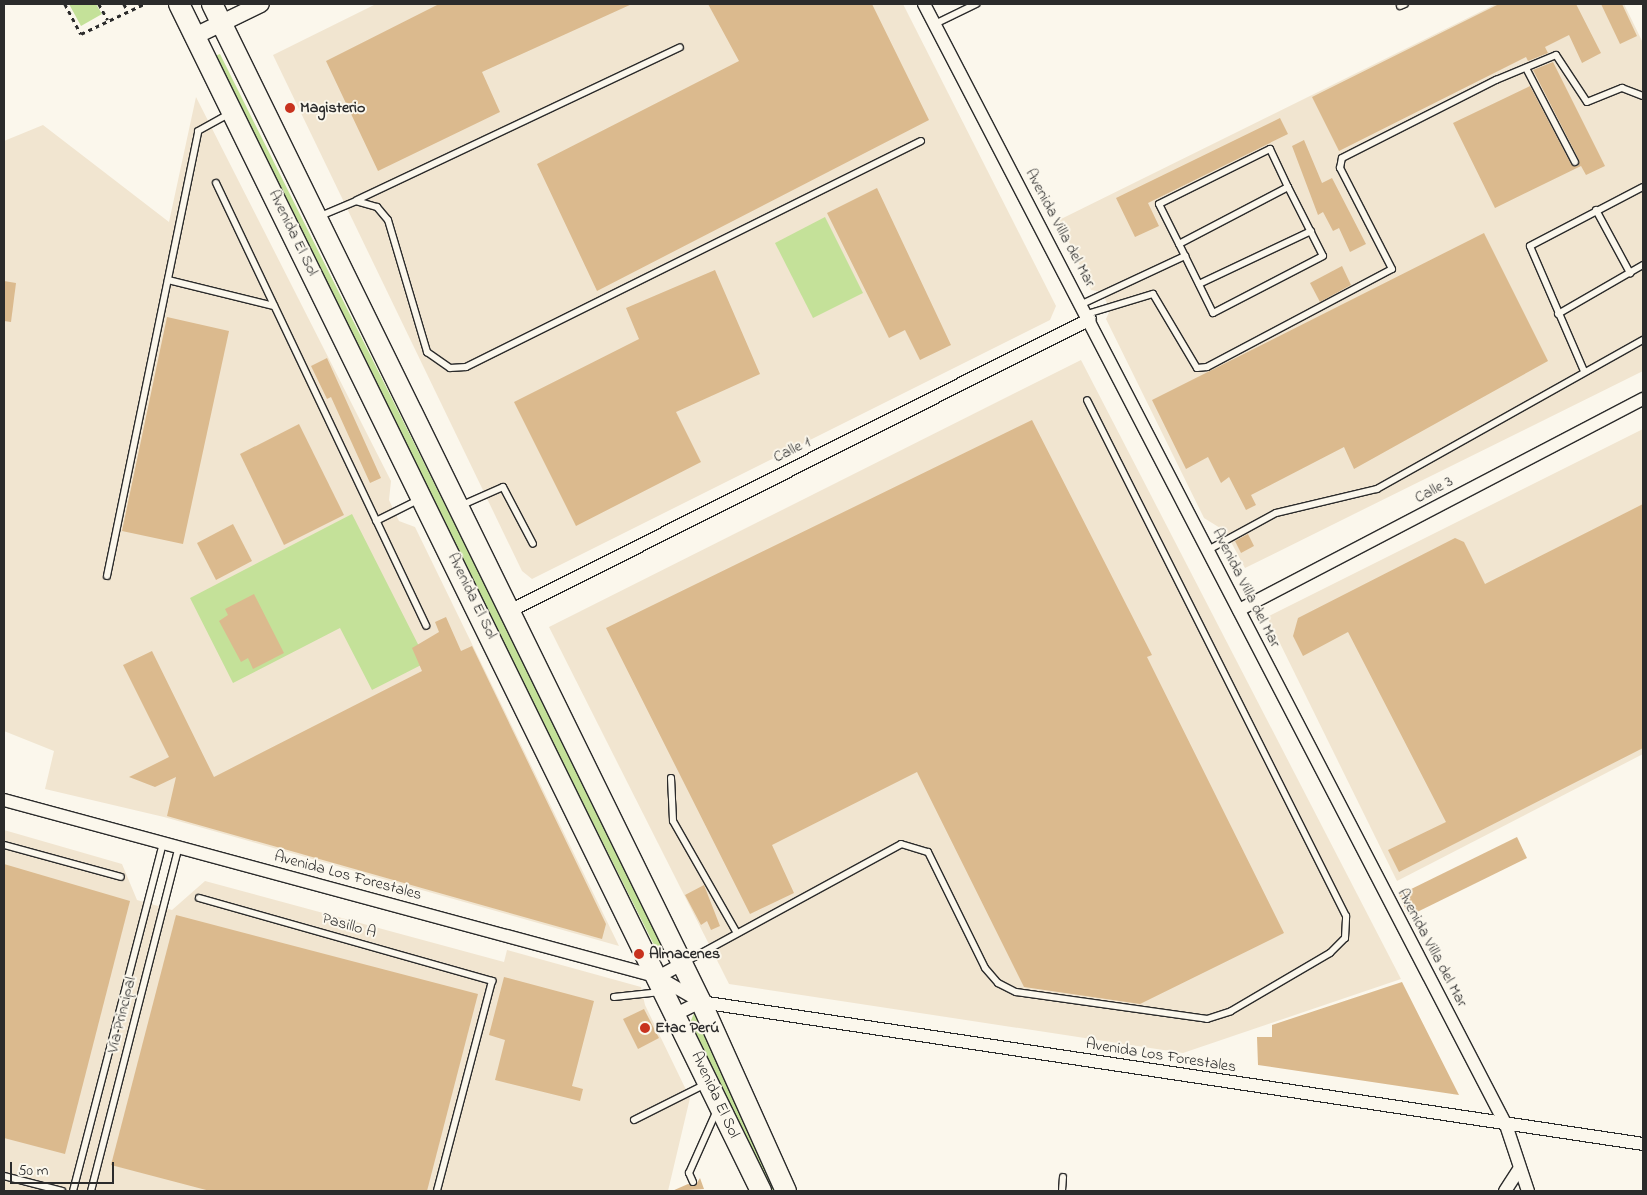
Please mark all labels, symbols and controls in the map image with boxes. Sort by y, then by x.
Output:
place label: Magisterio [300,98,365,118]
marker: Magisterio [284,102,296,114]
street label: Avenida Villa del Mar [1021,165,1099,291]
street label: Avenida El Sol [264,187,322,279]
street label: Calle 1 [770,433,814,467]
street label: Calle 3 [1412,472,1456,508]
street label: Avenida Villa del Mar [1208,525,1284,651]
street label: Avenida El Sol [443,550,501,642]
street label: Avenida Los Forestales [272,847,424,905]
street label: Avenida Villa del Mar [1393,885,1471,1011]
street label: Pasillo A [320,909,378,943]
place label: Almacenes [649,944,720,964]
marker: Almacenes [633,948,645,960]
street label: Vía Principal [103,975,141,1055]
place label: Etac Perú [655,1018,719,1038]
marker: Etac Perú [639,1022,651,1034]
street label: Avenida Los Forestales [1084,1035,1238,1077]
street label: Avenida El Sol [687,1049,743,1141]
scale bar [12,1152,116,1184]
text: 50 m [18,1160,48,1182]

